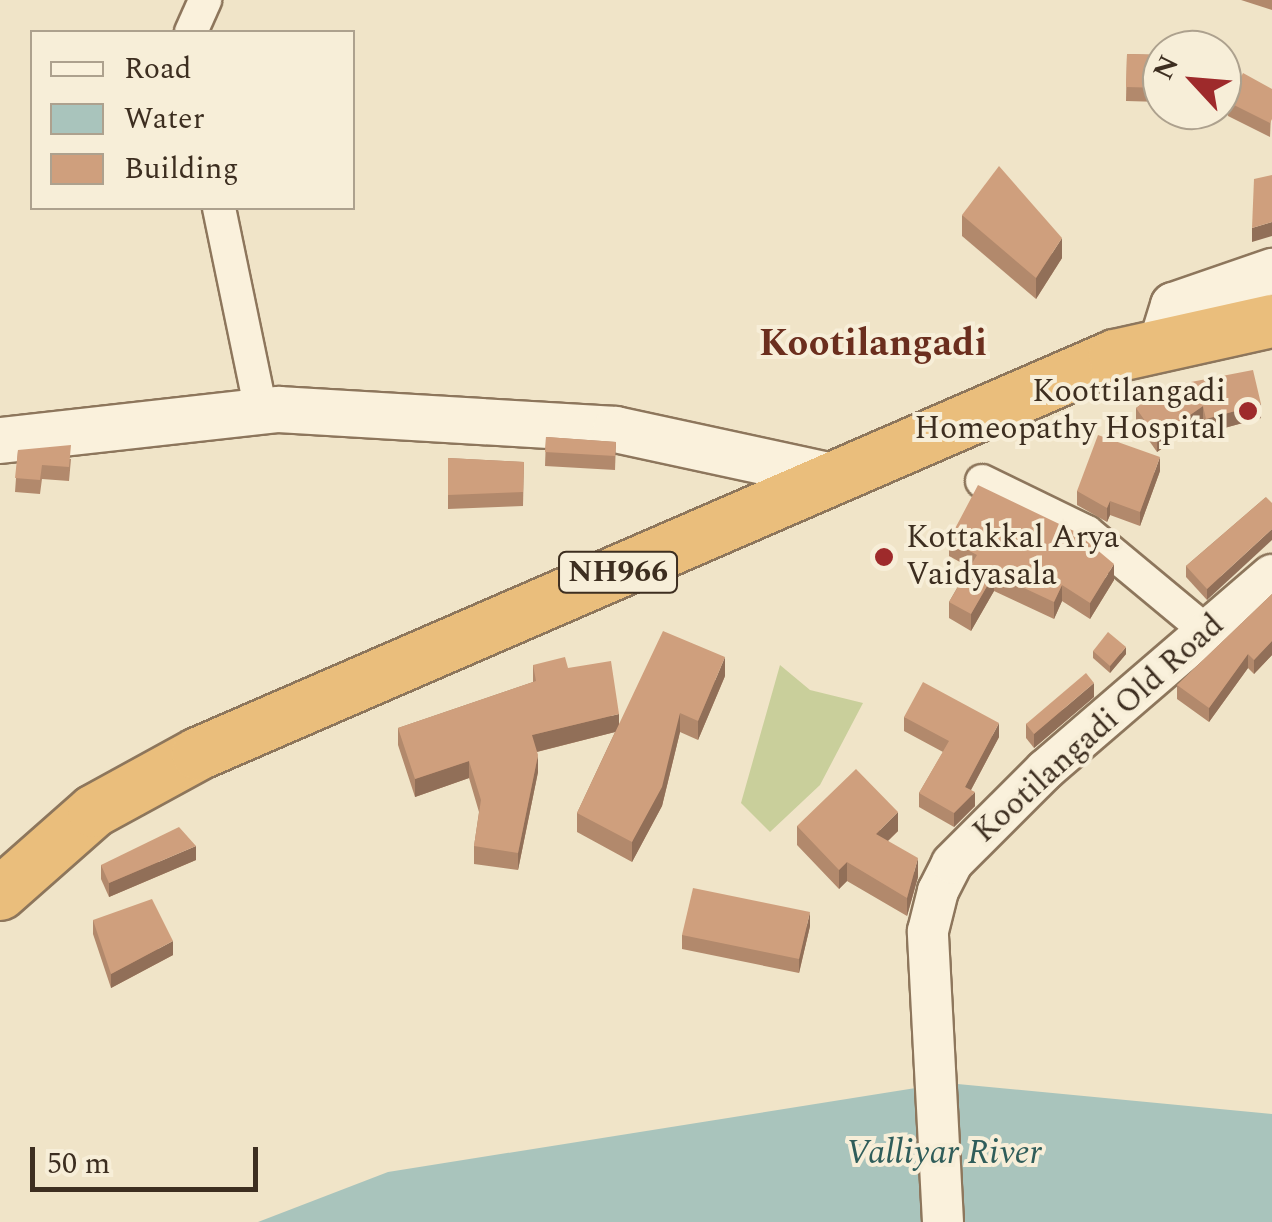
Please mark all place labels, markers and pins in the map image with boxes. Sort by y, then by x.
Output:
place label: Koottilangadi Homeopathy Hospital [914,374,1226,449]
marker: Koottilangadi Homeopathy Hospital [1235,398,1261,424]
place label: Kottakkal Arya Vaidyasala [906,520,1119,595]
marker: Kottakkal Arya Vaidyasala [871,544,897,570]

